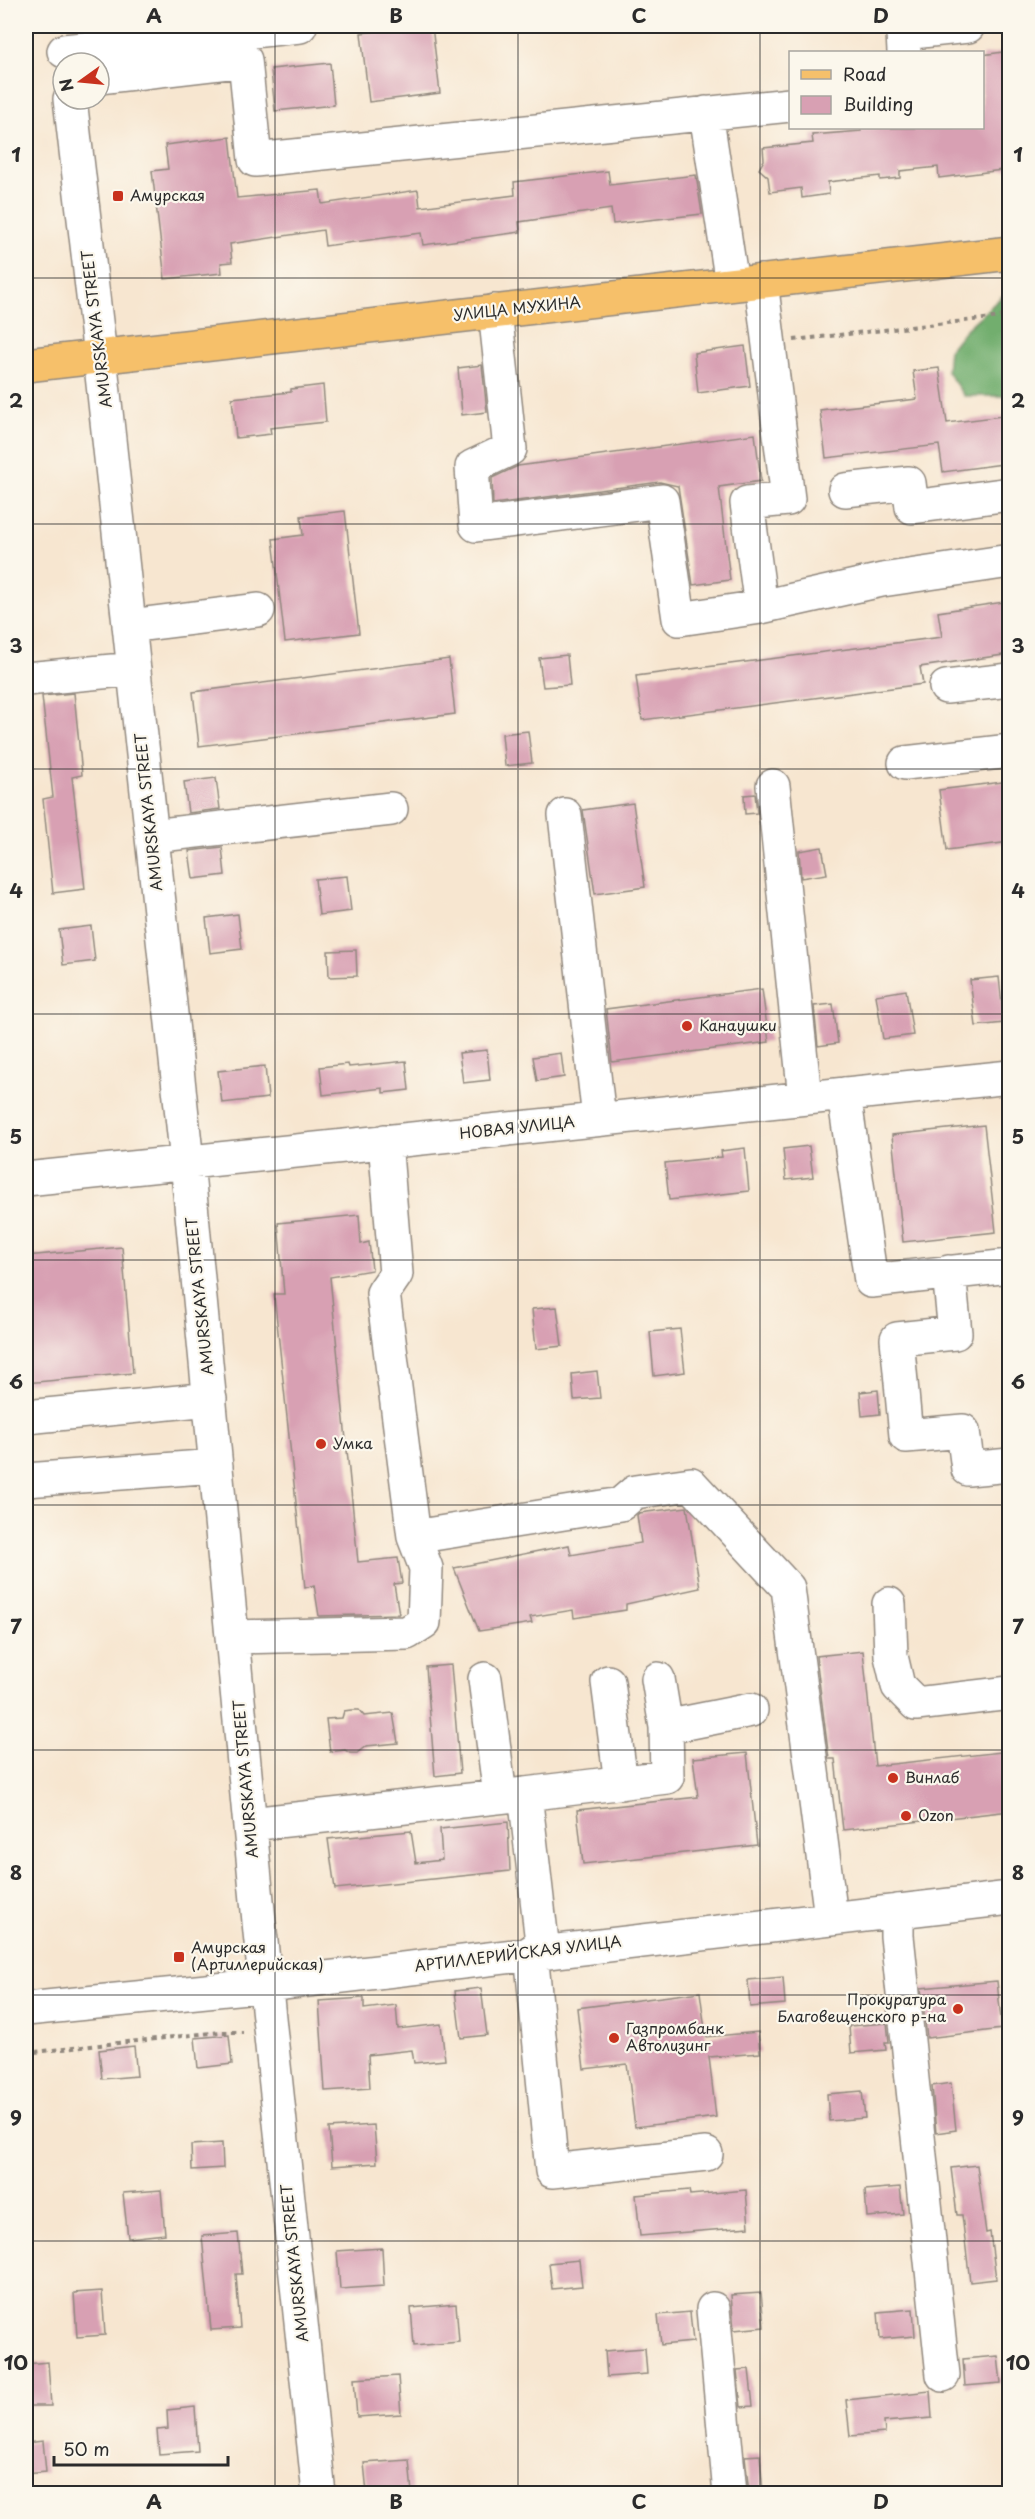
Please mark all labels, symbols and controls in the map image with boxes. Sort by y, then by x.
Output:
text: A [146,0,162,30]
text: B [389,0,403,30]
text: C [631,0,647,30]
text: D [873,0,889,30]
north arrow [51,51,111,111]
legend [789,51,984,129]
text: Road [843,60,887,87]
text: N [52,76,79,94]
text: Building [843,90,913,117]
text: 1 [11,139,21,169]
text: 1 [1013,139,1023,169]
place label: Амурская [130,183,205,206]
marker: Амурская [111,189,125,203]
street label: AMURSKAYA STREET [74,248,117,409]
street label: УЛИЦА МУХИНА [452,289,582,326]
text: 2 [9,385,23,415]
text: 2 [1011,385,1025,415]
text: 3 [9,630,23,660]
text: 3 [1011,630,1025,660]
street label: AMURSKAYA STREET [128,731,167,892]
text: 4 [9,875,23,905]
text: 4 [1011,875,1025,905]
place label: Канаушки [699,1013,777,1036]
marker: Канаушки [680,1019,694,1033]
street label: НОВАЯ УЛИЦА [458,1109,576,1144]
text: 5 [10,1121,22,1151]
text: 5 [1012,1121,1024,1151]
street label: AMURSKAYA STREET [179,1215,218,1376]
text: 6 [9,1366,23,1396]
text: 6 [1011,1366,1025,1396]
place label: Умка [333,1431,373,1454]
marker: Умка [314,1437,328,1451]
text: 7 [10,1611,22,1641]
text: 7 [1012,1611,1024,1641]
street label: AMURSKAYA STREET [226,1698,263,1859]
place label: Винлаб [905,1765,959,1788]
marker: Винлаб [886,1771,900,1785]
place label: Ozon [918,1803,954,1826]
marker: Ozon [899,1809,913,1823]
text: 8 [10,1857,22,1887]
text: 8 [1012,1857,1024,1887]
street label: АРТИЛЛЕРИЙСКАЯ УЛИЦА [413,1928,622,1977]
place label: Амурская (Артиллерийская) [191,1935,324,1975]
marker: Амурская (Артиллерийская) [172,1950,186,1964]
place label: Прокуратура Благовещенского р-на [777,1987,947,2027]
marker: Прокуратура Благовещенского р-на [951,2002,965,2016]
place label: Газпромбанк Автолизинг [626,2016,724,2056]
marker: Газпромбанк Автолизинг [607,2031,621,2045]
text: 9 [10,2102,22,2132]
text: 9 [1012,2102,1024,2132]
street label: AMURSKAYA STREET [274,2182,313,2343]
text: 10 [4,2347,28,2377]
text: 10 [1006,2347,1030,2377]
scale bar [54,2429,228,2467]
text: 50 m [63,2435,110,2462]
text: A [146,2486,162,2516]
text: B [389,2486,403,2516]
text: C [631,2486,647,2516]
text: D [873,2486,889,2516]

